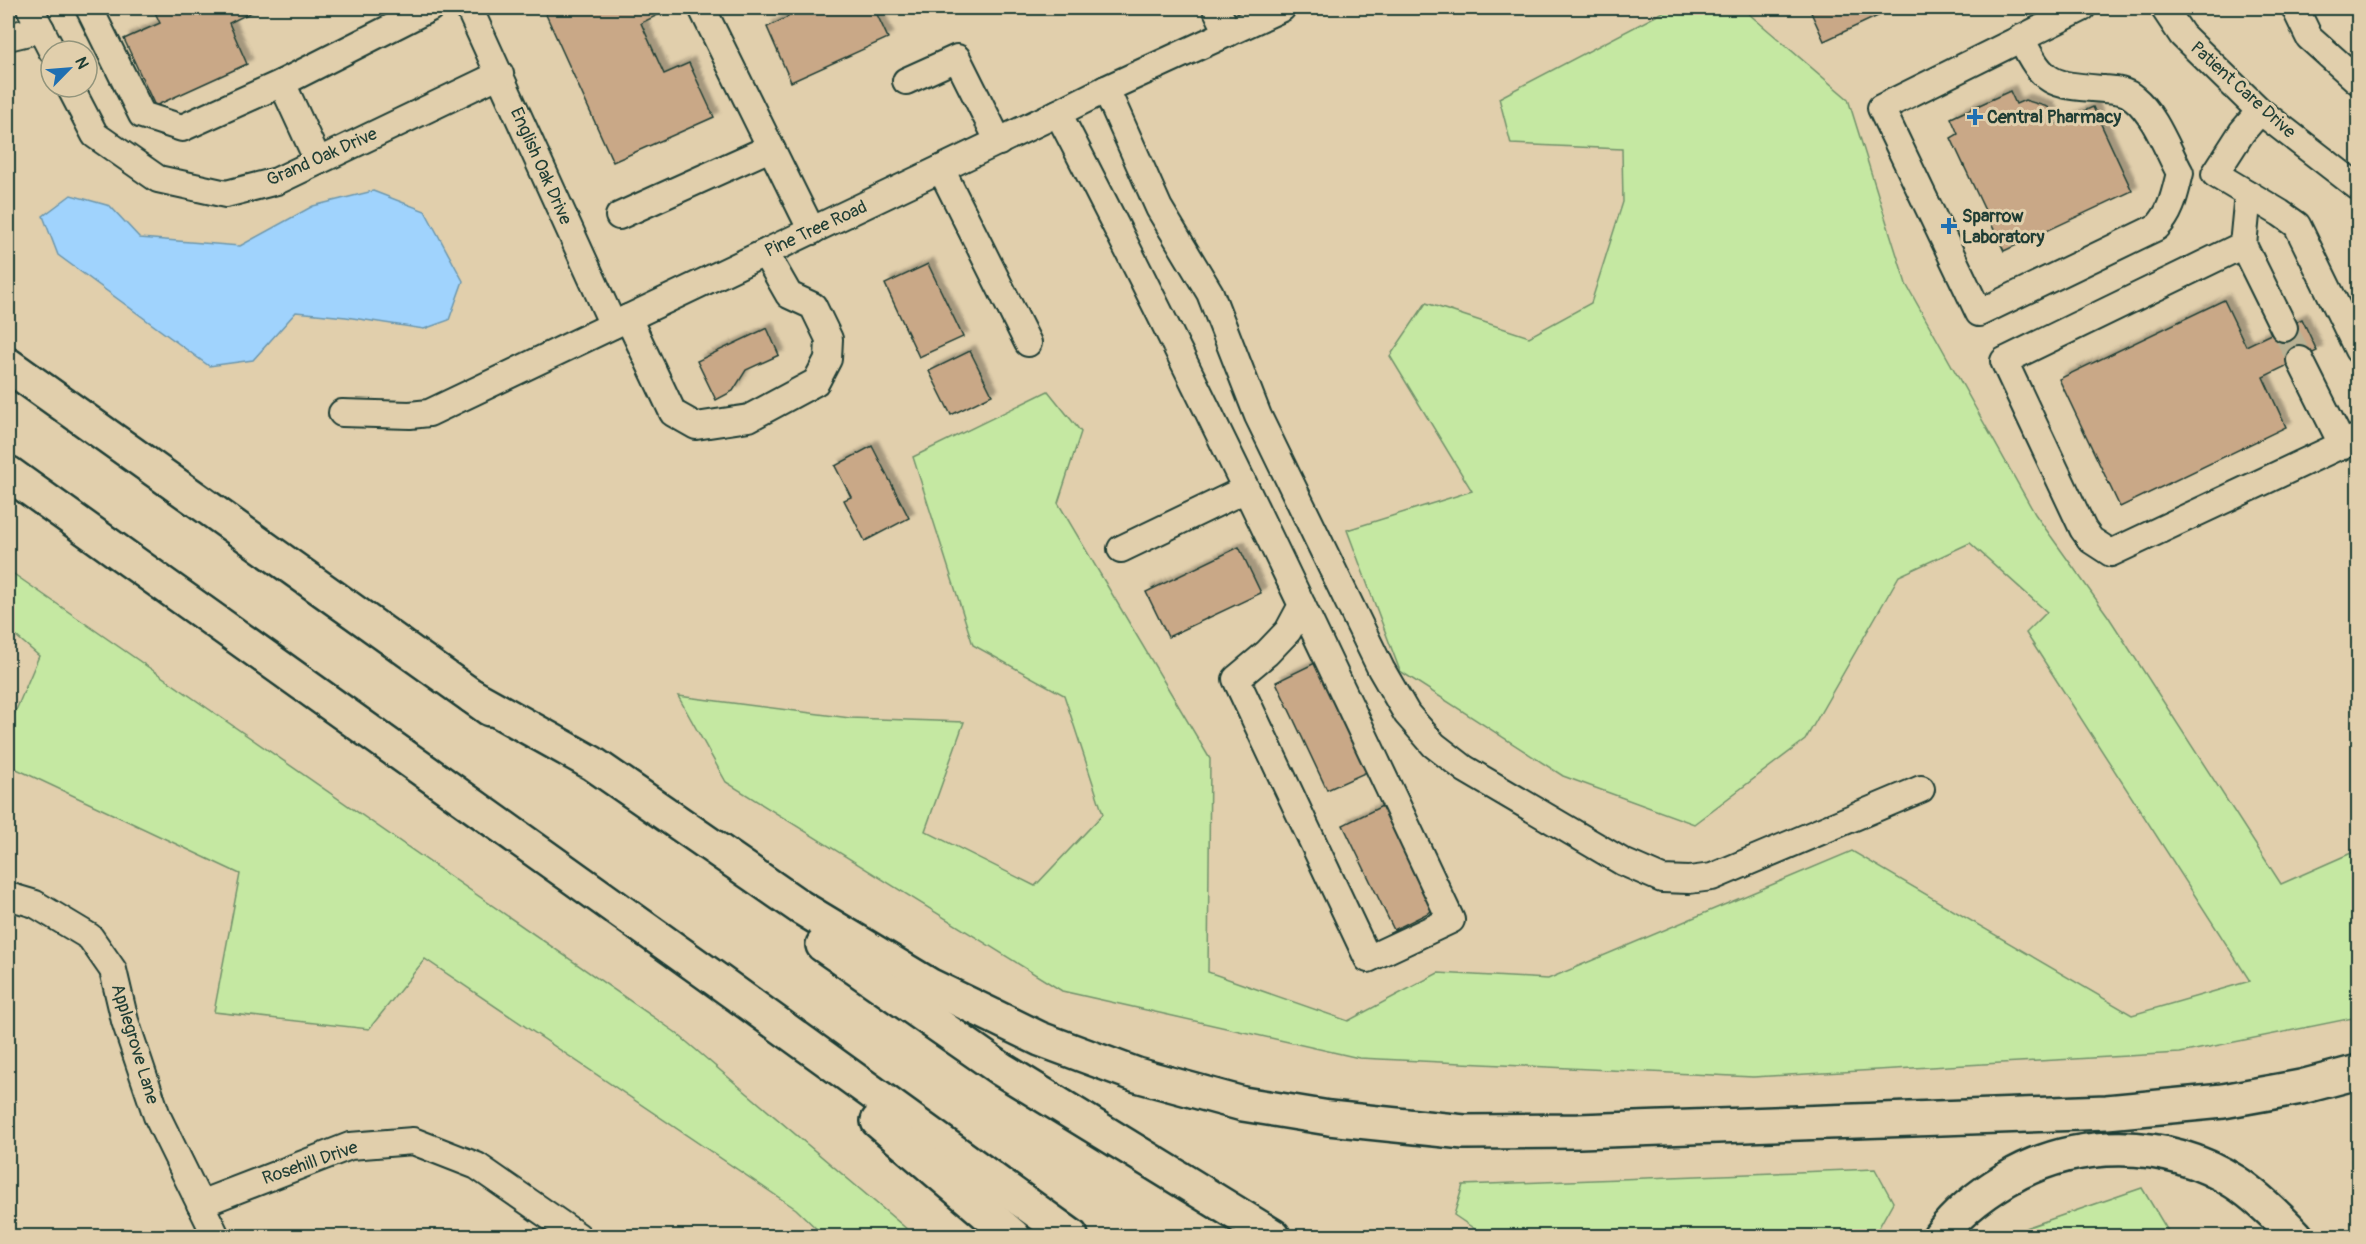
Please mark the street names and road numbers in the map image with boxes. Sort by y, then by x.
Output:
street label: Patient Care Drive [2186,37,2301,143]
street label: English Oak Drive [505,104,577,228]
street label: Grand Oak Drive [263,122,381,192]
street label: Pine Tree Road [761,195,871,263]
street label: Applegrove Lane [106,981,164,1107]
street label: Rosehill Drive [259,1136,361,1190]

